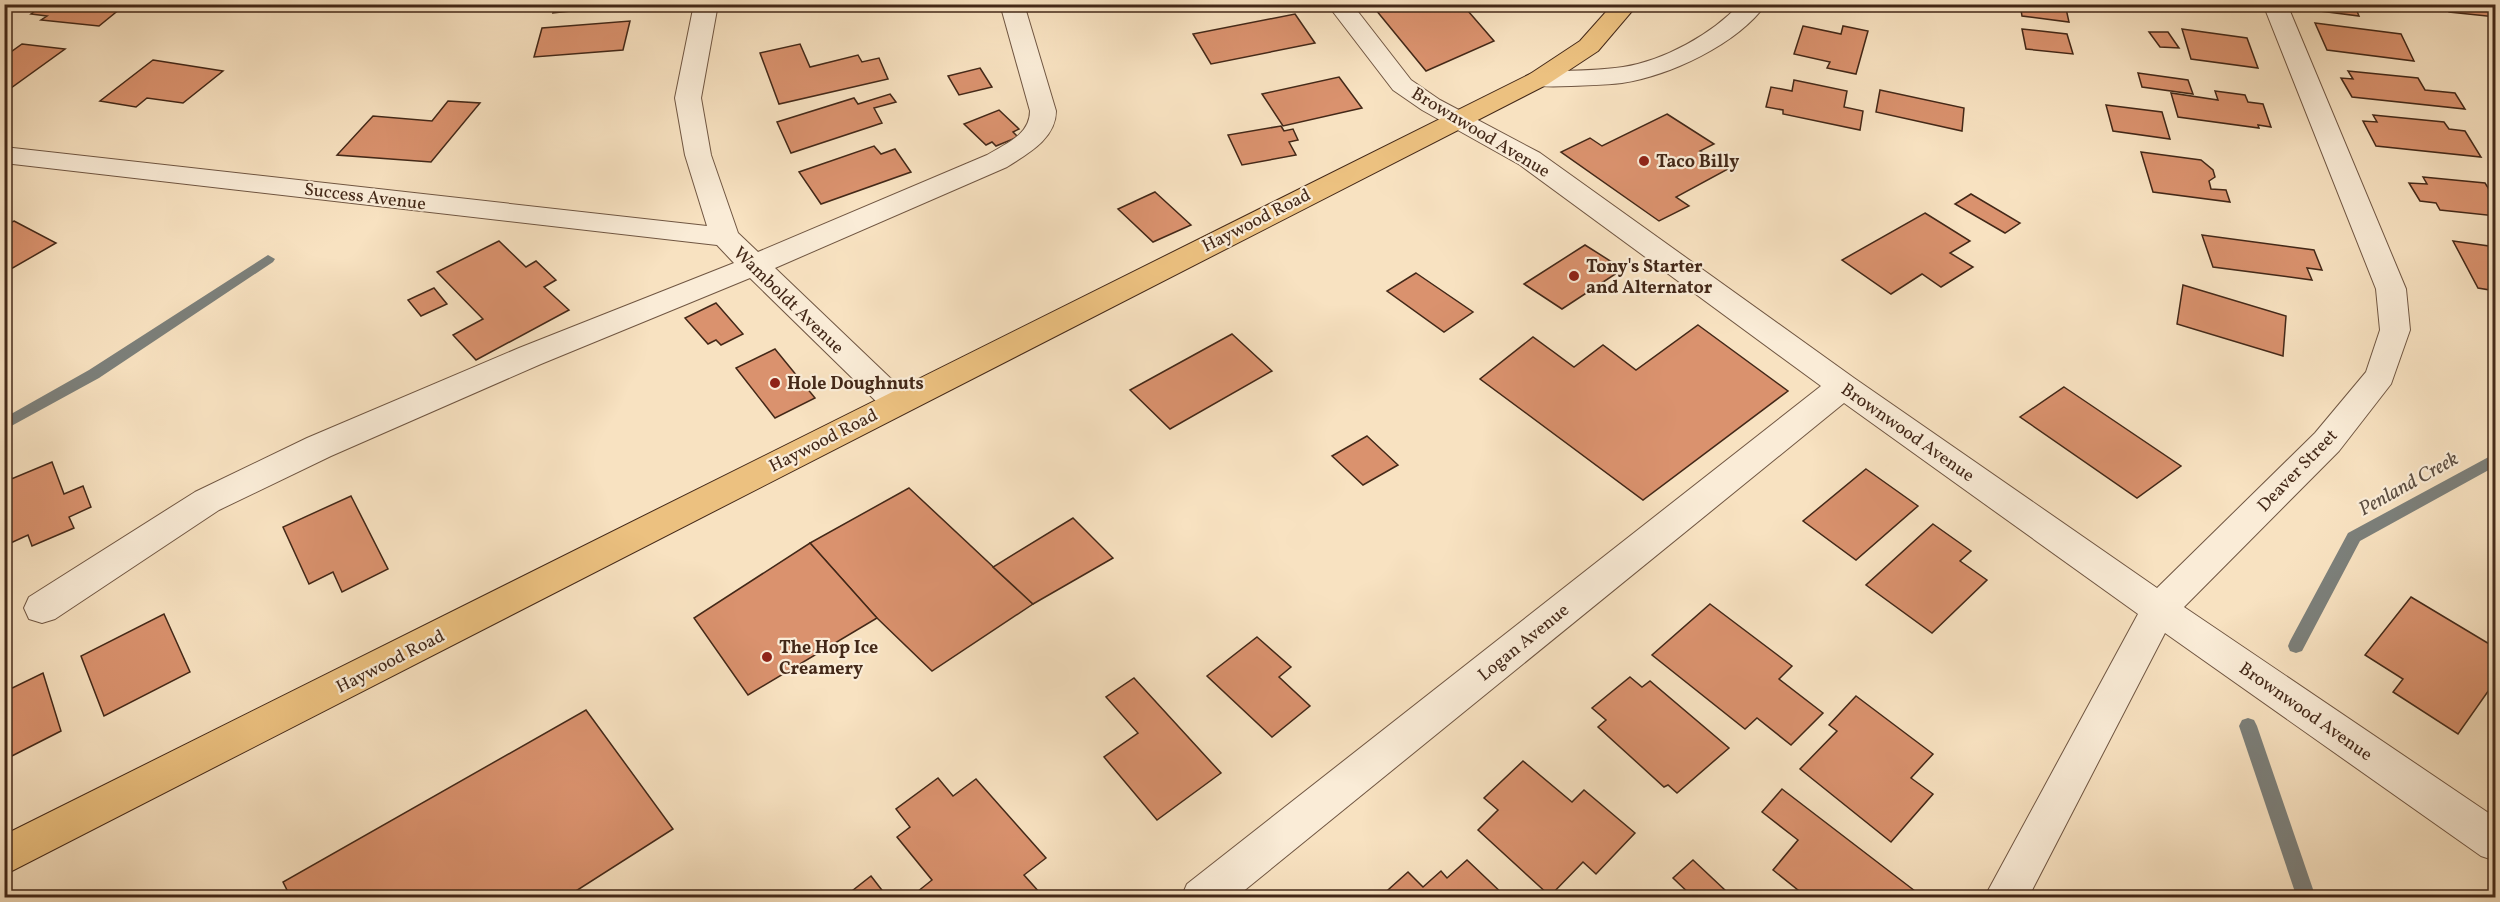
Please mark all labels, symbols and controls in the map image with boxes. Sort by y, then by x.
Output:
street label: Brownwood Avenue [1406,82,1554,185]
place label: Taco Billy [1656,150,1739,175]
marker: Taco Billy [1637,154,1651,168]
street label: Success Avenue [302,178,427,217]
street label: Haywood Road [1198,183,1315,259]
street label: Wamboldt Avenue [727,242,849,361]
place label: Tony's Starter and Alternator [1586,255,1713,301]
marker: Tony's Starter and Alternator [1567,269,1581,283]
place label: Hole Doughnuts [787,372,924,397]
marker: Hole Doughnuts [768,376,782,390]
street label: Brownwood Avenue [1835,378,1979,489]
street label: Haywood Road [765,403,882,479]
street label: Deaver Street [2252,424,2344,518]
water label: Penland Creek [2354,446,2464,524]
street label: Logan Avenue [1473,599,1575,688]
street label: Haywood Road [332,624,449,700]
place label: The Hop Ice Creamery [779,636,878,682]
marker: The Hop Ice Creamery [760,650,774,664]
street label: Brownwood Avenue [2233,657,2377,768]

